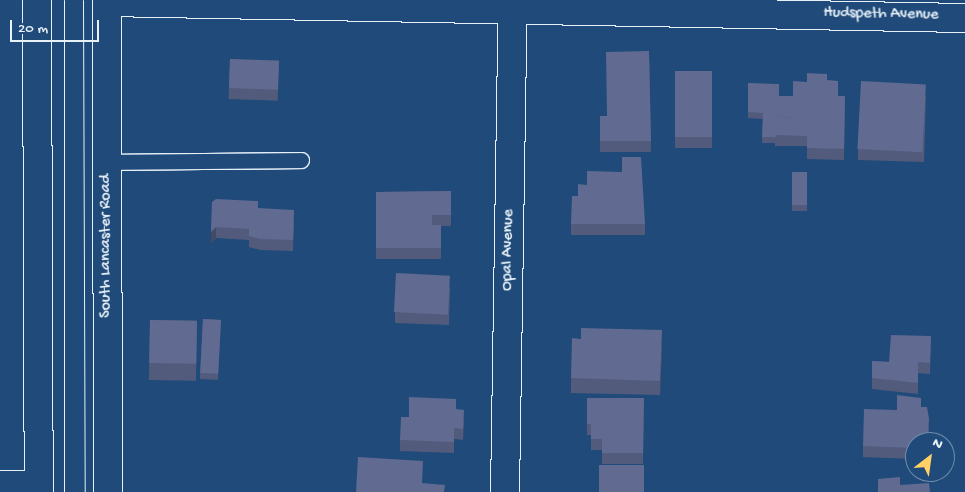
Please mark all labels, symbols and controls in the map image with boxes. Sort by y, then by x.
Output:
street label: Hudspeth Avenue [823,4,939,26]
scale bar [12,10,101,42]
text: 20 m [18,20,48,38]
street label: South Lancaster Road [97,174,117,318]
street label: Opal Avenue [499,209,519,291]
north arrow [905,432,955,482]
text: N [929,435,945,454]

